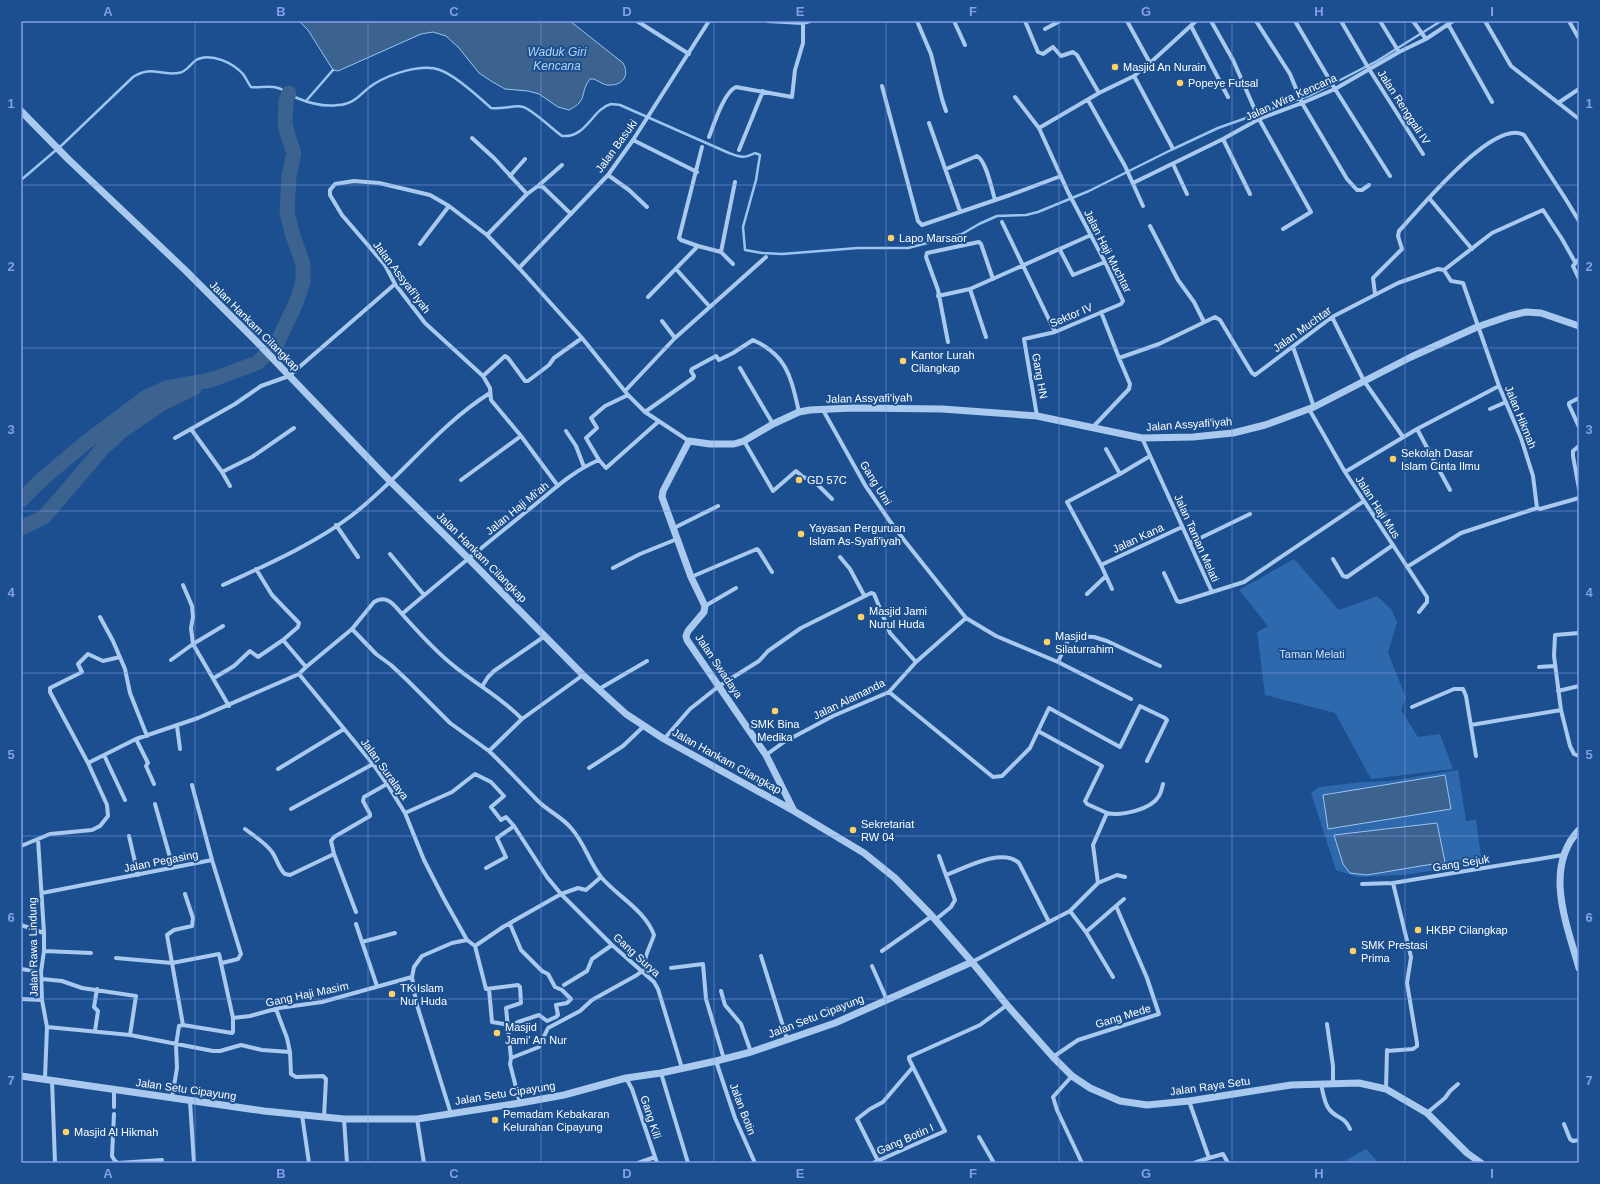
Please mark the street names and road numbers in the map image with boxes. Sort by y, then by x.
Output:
street label: Jalan Renggali IV [1375,68,1433,147]
street label: Jalan Wira Kencana [1244,71,1339,123]
street label: Jalan Basuki [593,117,639,175]
street label: Jalan Haji Muchtar [1082,208,1134,295]
street label: Jalan Assyafi'Iyah [371,239,433,315]
street label: Jalan Hankam Cilangkap [208,279,302,373]
street label: Sektor IV [1048,300,1095,329]
street label: Jalan Muchtar [1271,304,1334,354]
street label: Gang HN [1030,352,1050,400]
street label: Jalan Hikmah [1503,384,1539,450]
street label: Jalan Assyafi'iyah [826,391,912,405]
street label: Jalan Assyafi'iyah [1145,415,1233,433]
street label: Gang Umi [858,459,894,507]
street label: Jalan Haji Mus [1353,473,1403,541]
street label: Jalan Haji Mi'ah [483,479,551,537]
street label: Jalan Taman Melati [1172,492,1222,584]
street label: Jalan Hankam Cilangkap [435,510,529,604]
street label: Jalan Kana [1111,521,1166,555]
street label: Jalan Swadaya [693,632,745,701]
street label: Jalan Alamanda [811,676,888,722]
street label: Jalan Hankam Cilangkap [671,726,783,796]
street label: Jalan Suralaya [359,736,412,803]
street label: Jalan Pegasing [123,848,199,874]
street label: Gang Sejuk [1432,852,1491,873]
street label: Jalan Rawa Lindung [26,897,40,997]
street label: Gang Surya [611,931,663,980]
street label: Gang Haji Masim [264,979,350,1009]
street label: Jalan Setu Cipayung [766,992,866,1040]
street label: Gang Mede [1094,1002,1152,1030]
street label: Jalan Raya Setu [1169,1074,1251,1098]
street label: Jalan Setu Cipayung [135,1076,237,1102]
street label: Jalan Setu Cipayung [454,1079,556,1107]
street label: Jalan Botin [728,1081,758,1137]
street label: Gang Kili [638,1094,664,1140]
street label: Gang Botin I [875,1121,935,1157]

